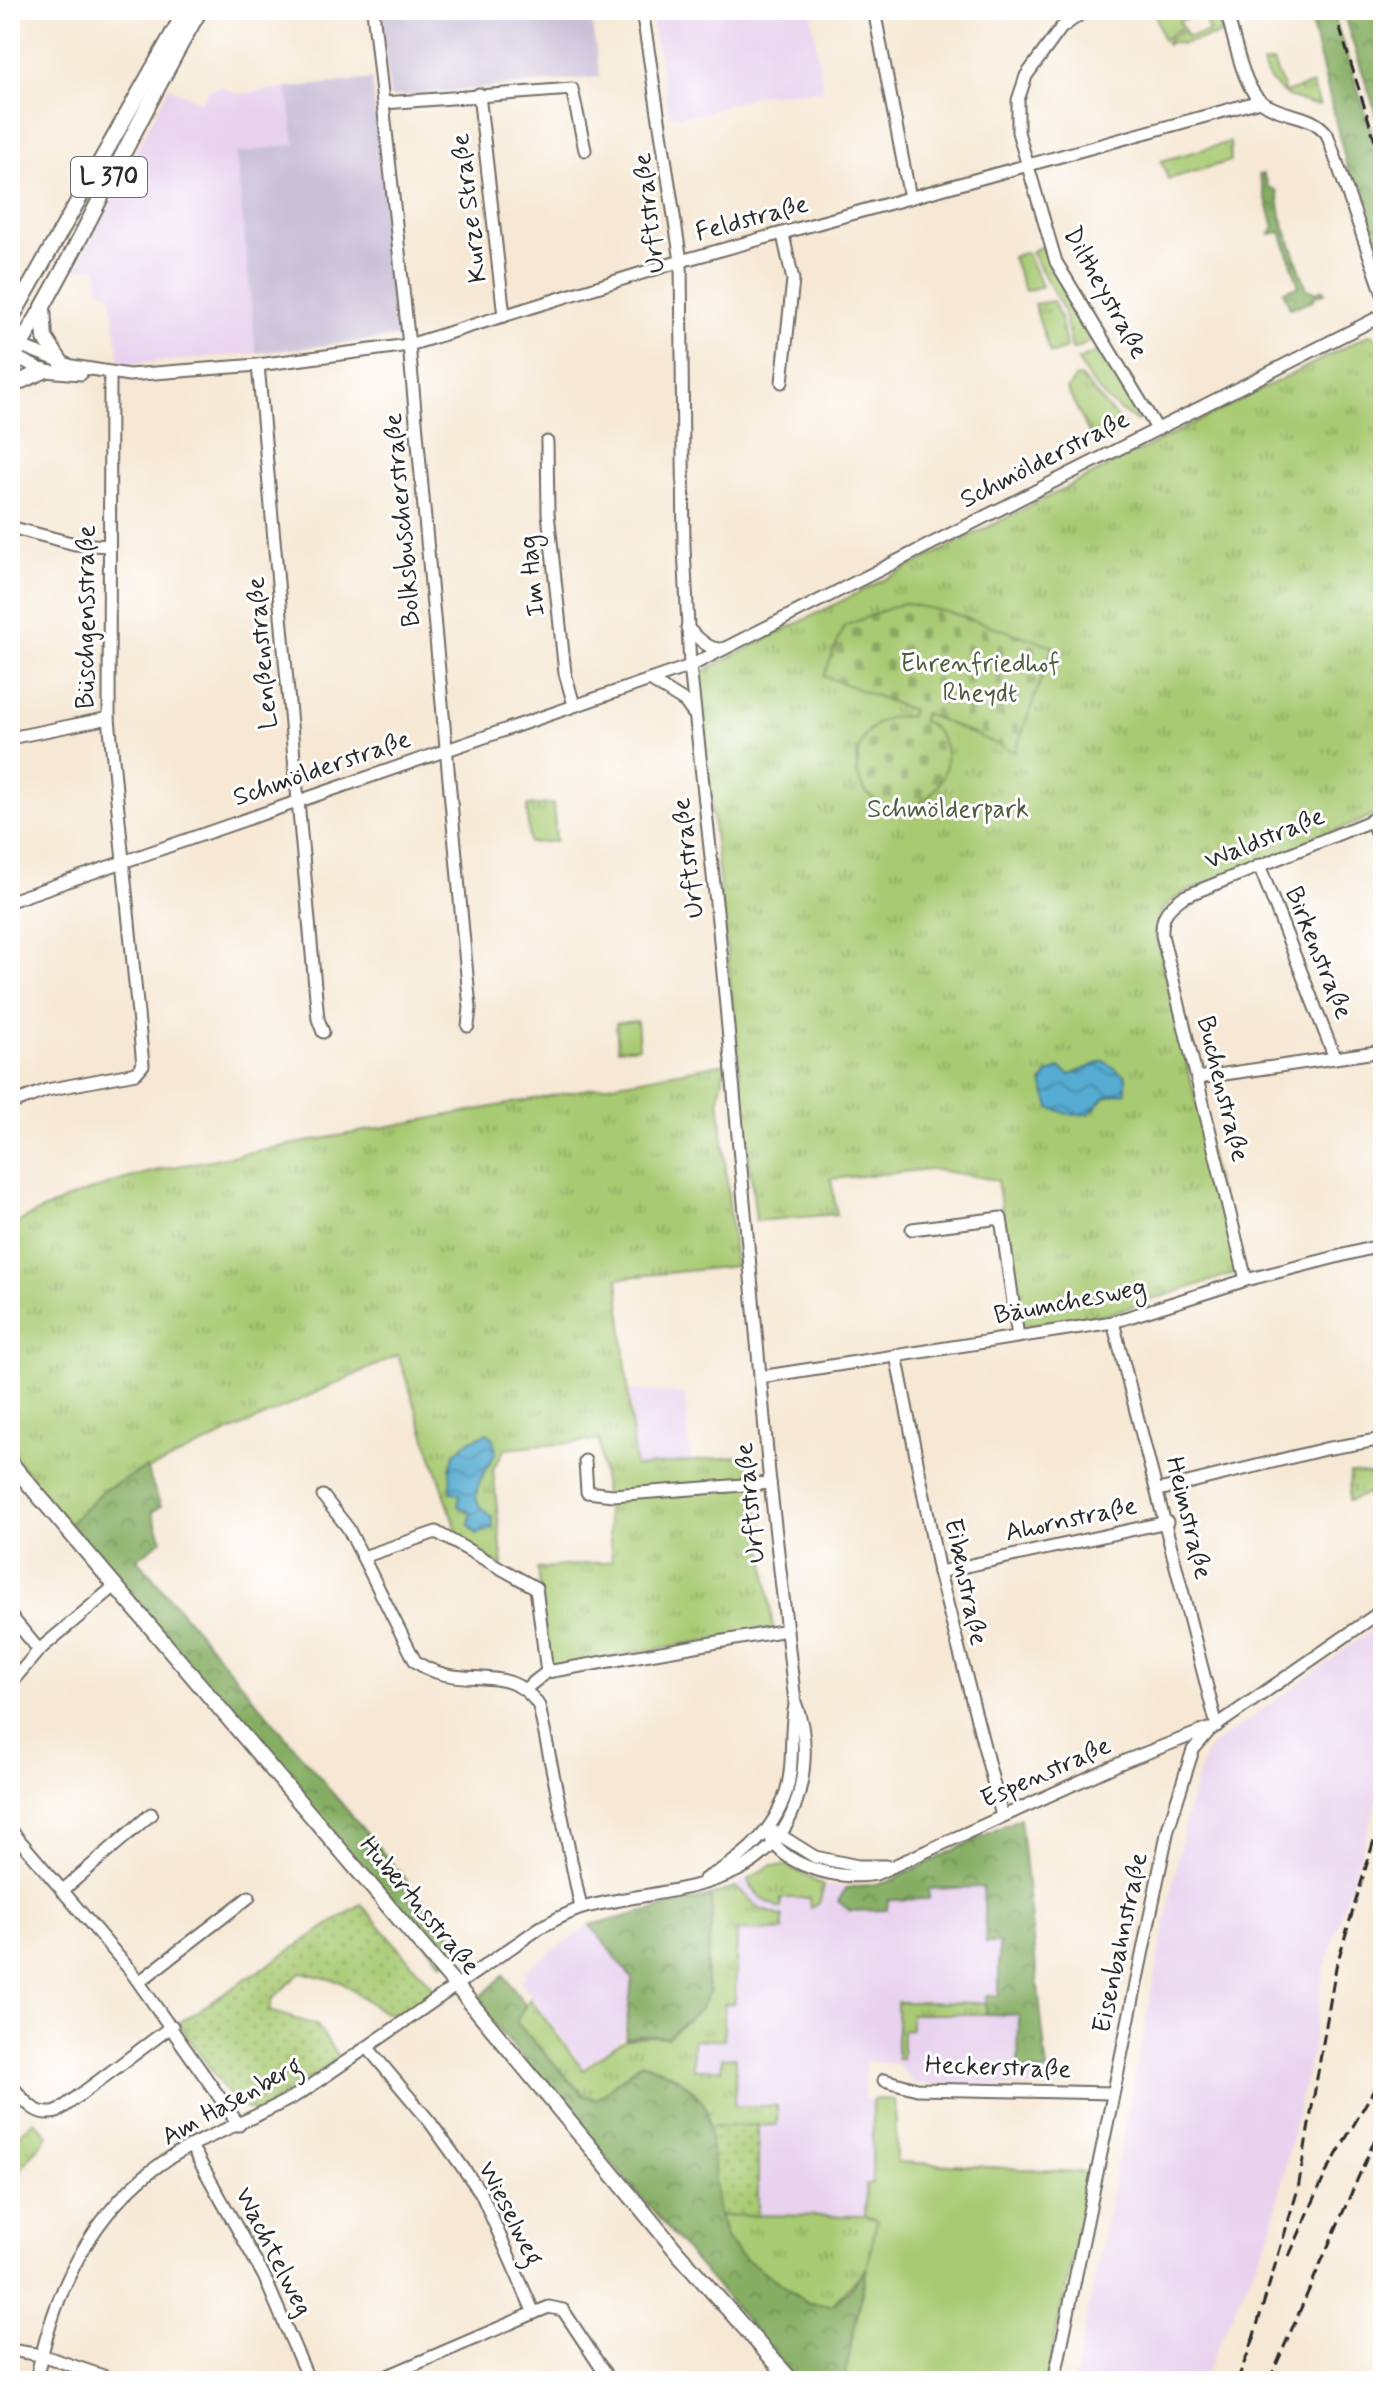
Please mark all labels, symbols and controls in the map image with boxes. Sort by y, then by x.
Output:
street label: Kurze Straße [444,131,496,285]
street label: Urftstraße [626,151,674,275]
road number: L 370 [71,157,147,197]
street label: Feldstraße [692,188,812,250]
street label: Diltheystraße [1055,221,1155,365]
street label: Schmölderstraße [955,403,1136,517]
street label: Bolksbuscherstraße [377,411,429,628]
street label: Büschgensstraße [70,525,104,709]
street label: Im Hag [512,533,556,618]
street label: Lenßenstraße [239,575,287,731]
park label: Ehrenfriedhof Rheydt [900,647,1060,711]
street label: Schmölderstraße [229,723,415,815]
park label: Schmölderpark [867,793,1029,827]
street label: Urftstraße [665,796,713,920]
street label: Waldstraße [1200,800,1330,878]
street label: Birkenstraße [1276,882,1360,1025]
street label: Buchenstraße [1187,1013,1257,1166]
street label: Bäumchesweg [991,1271,1149,1335]
street label: Urftstraße [728,1441,774,1565]
street label: Heimstraße [1156,1453,1220,1583]
street label: Ahornstraße [1002,1489,1140,1551]
street label: Eibenstraße [935,1515,995,1649]
street label: Espenstraße [975,1729,1117,1817]
street label: Hubertusstraße [351,1830,487,1983]
street label: Eisenbahnstraße [1085,1849,1157,2036]
street label: Heckerstraße [924,2048,1072,2088]
street label: Am Hasenberg [156,2049,310,2157]
street label: Wieselweg [466,2156,551,2274]
street label: Wachtelweg [226,2182,320,2322]

